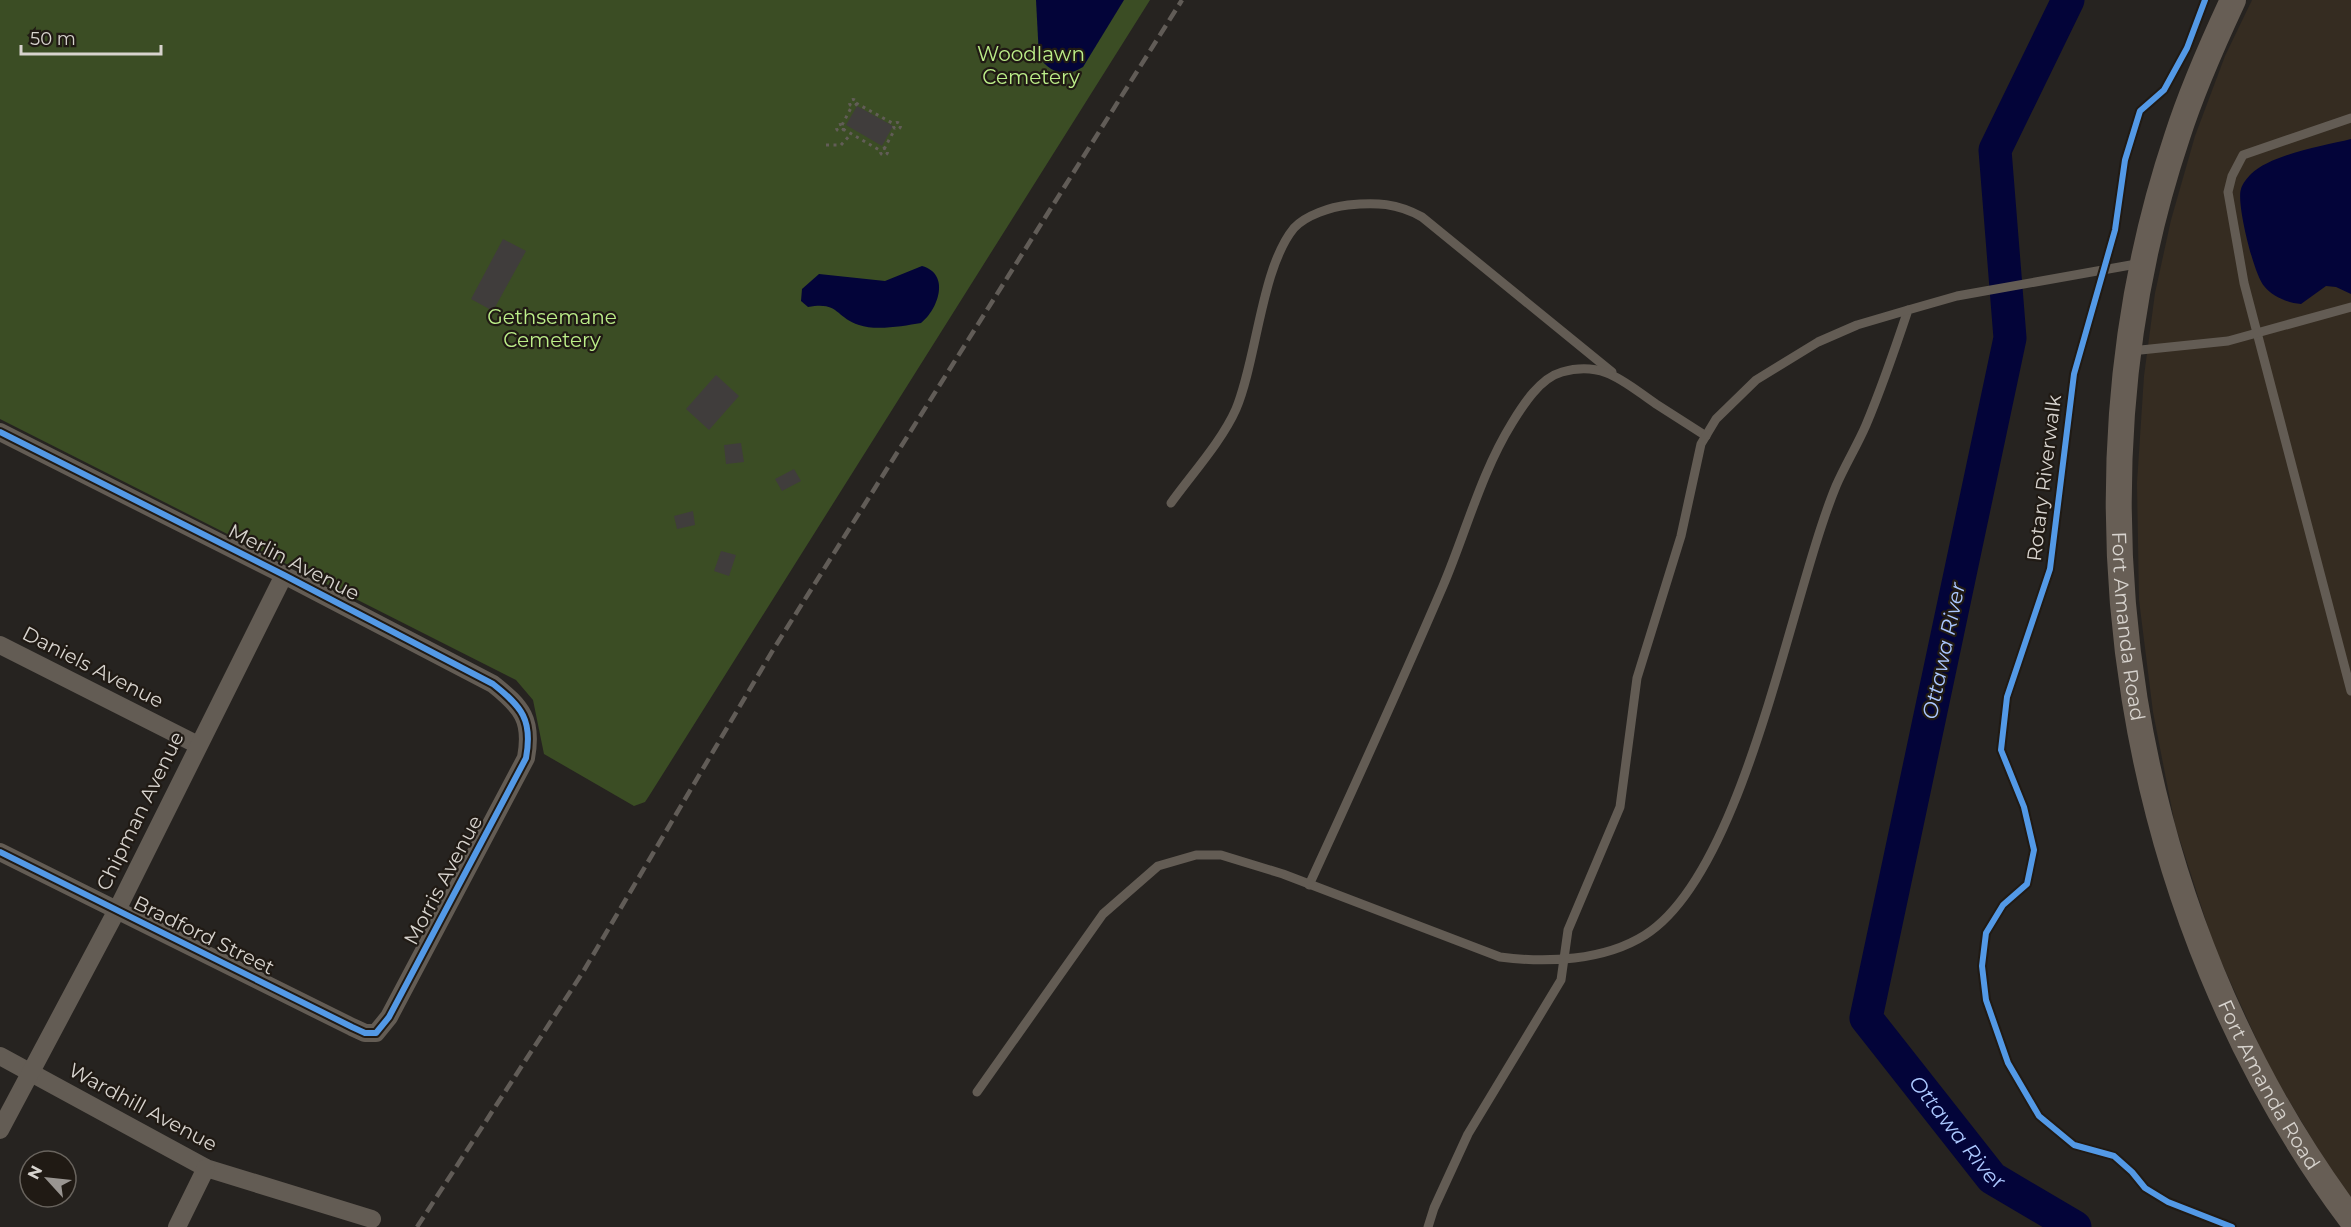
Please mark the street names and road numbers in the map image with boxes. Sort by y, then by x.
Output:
street label: Rotary Riverwalk [2022,393,2066,563]
street label: Merlin Avenue [224,519,364,605]
street label: Fort Amanda Road [2107,531,2150,723]
street label: Daniels Avenue [18,621,168,713]
street label: Chipman Avenue [91,728,189,894]
street label: Morris Avenue [399,811,487,949]
street label: Bradford Street [130,890,278,980]
street label: Fort Amanda Road [2213,996,2325,1174]
street label: Wardhill Avenue [65,1058,221,1156]

